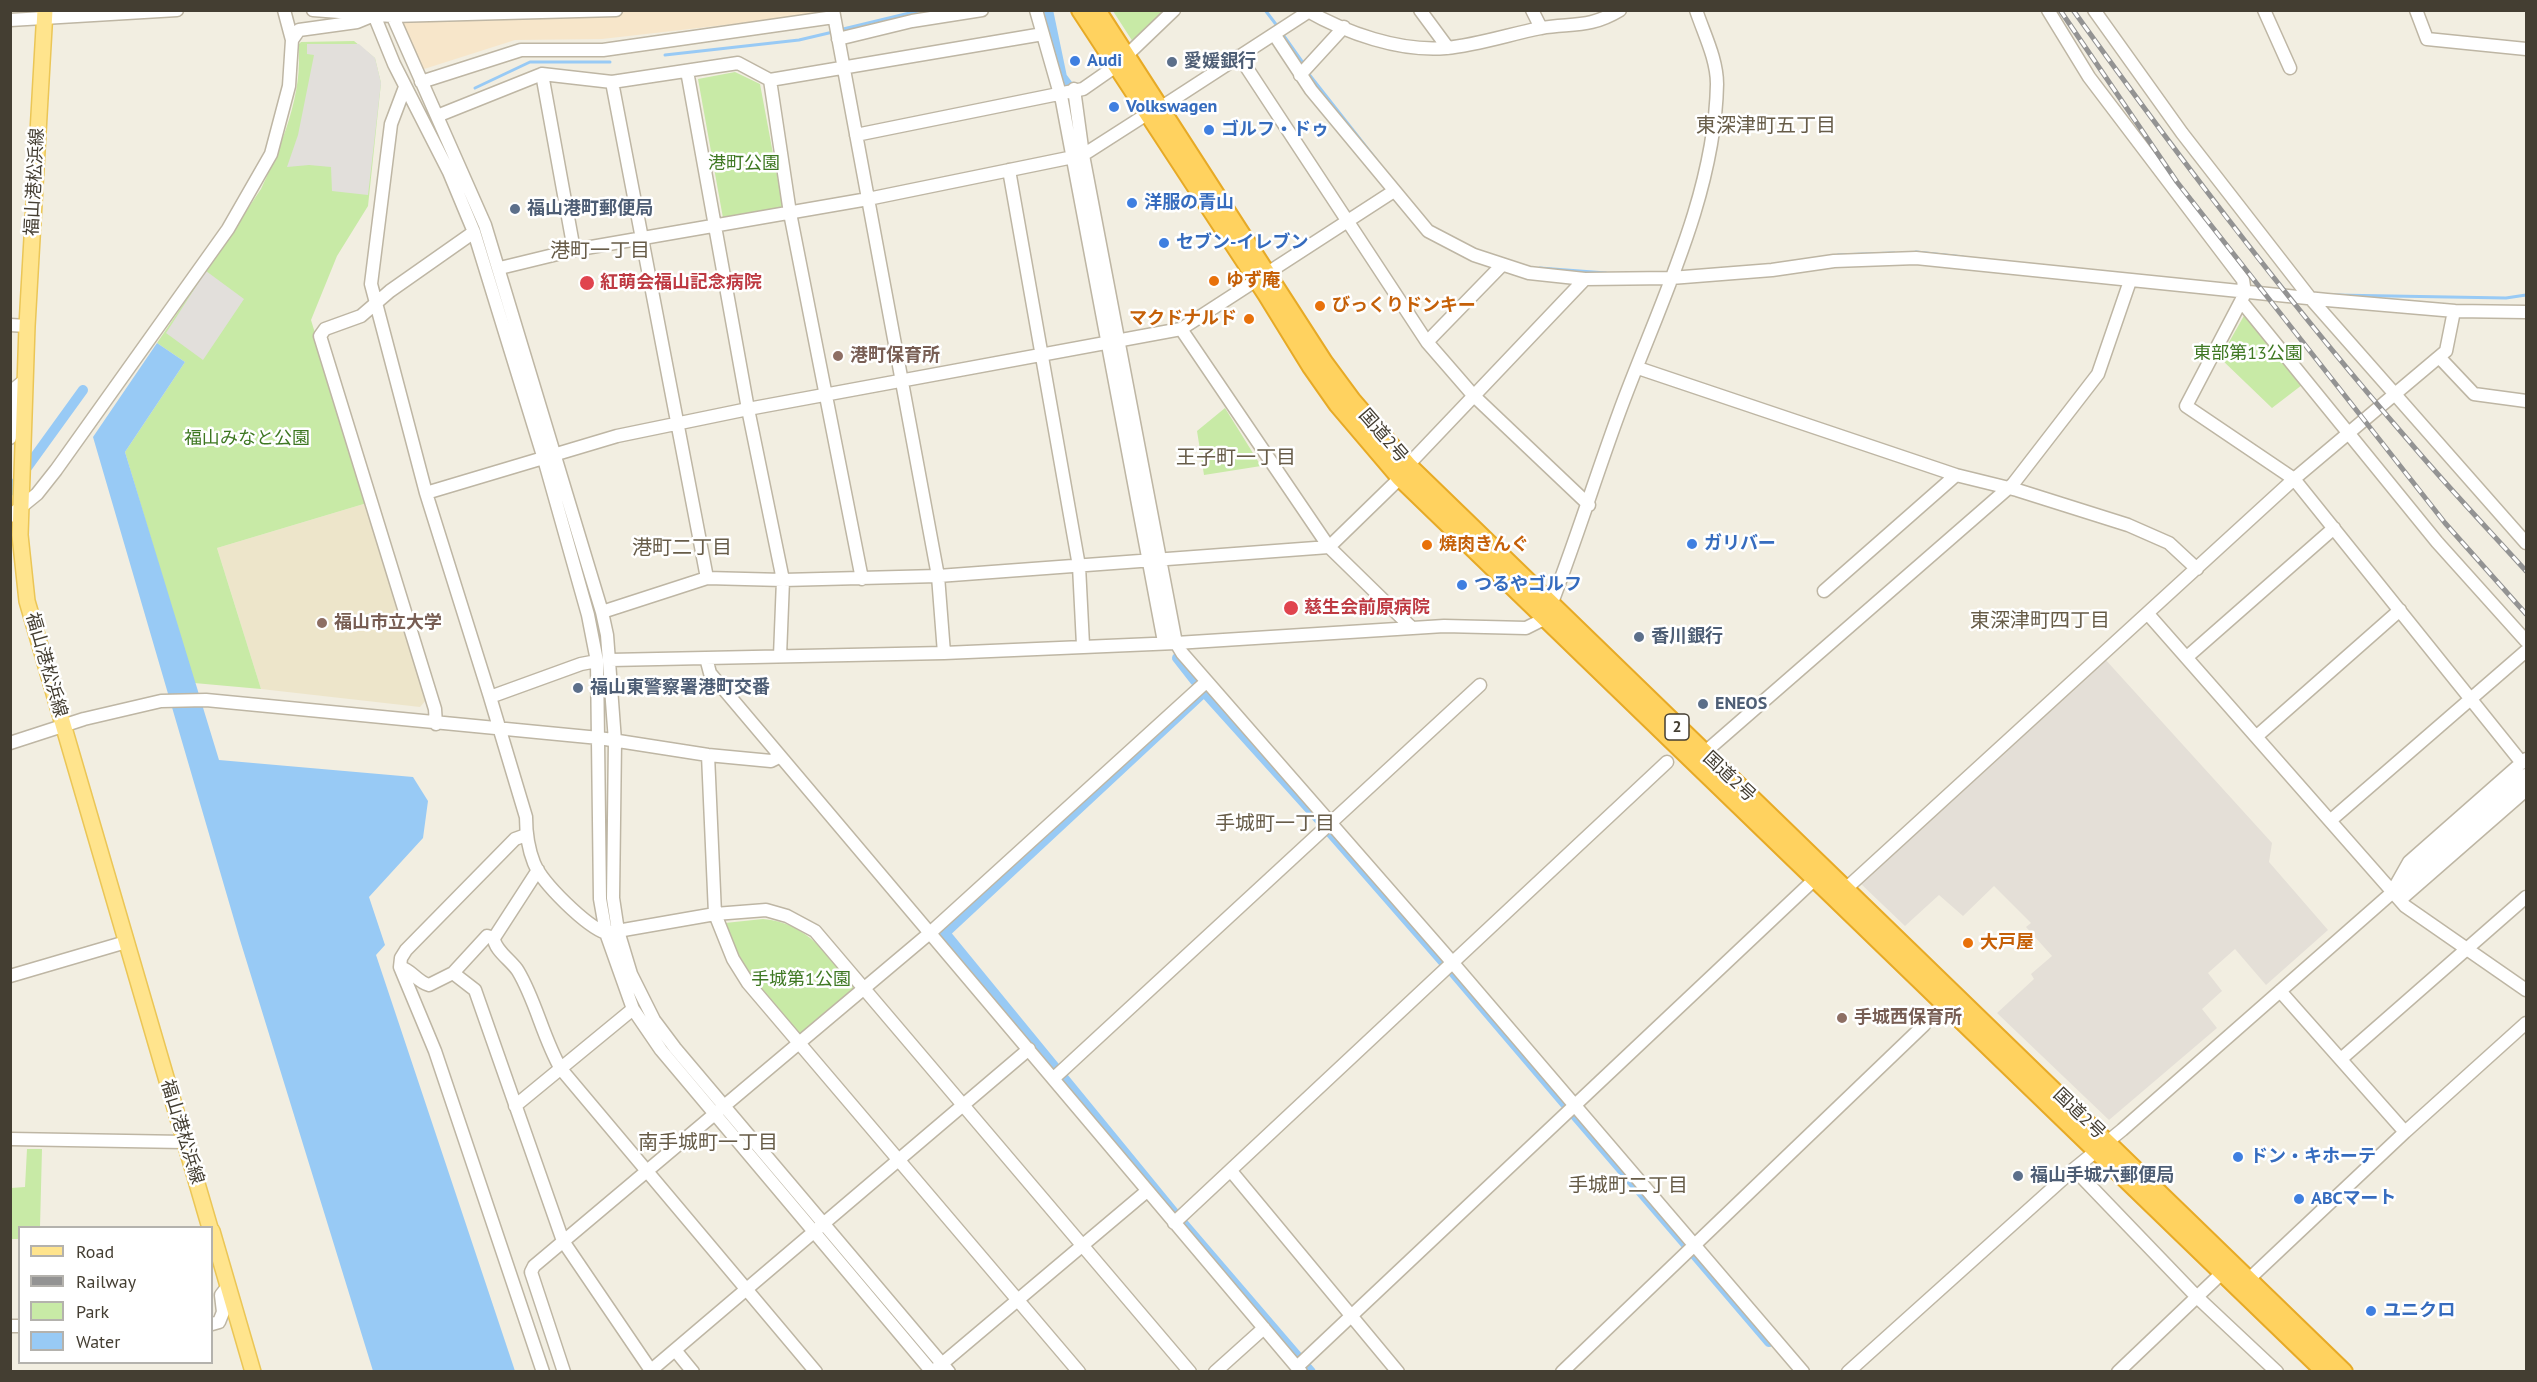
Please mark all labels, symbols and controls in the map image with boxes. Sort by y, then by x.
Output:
place label: Audi [1087,50,1122,72]
place label: 愛媛銀行 [1184,51,1256,73]
marker: Audi [1068,54,1082,68]
marker: 愛媛銀行 [1165,55,1179,69]
place label: Volkswagen [1126,96,1217,118]
marker: Volkswagen [1107,100,1121,114]
district label: 東深津町五丁目 [1696,114,1836,138]
place label: ゴルフ・ドゥ [1221,119,1329,141]
marker: ゴルフ・ドゥ [1202,123,1216,137]
street label: 福山港松浜線 [21,128,49,236]
park label: 港町公園 [708,153,780,175]
place label: 洋服の青山 [1144,192,1234,214]
marker: 洋服の青山 [1125,196,1139,210]
place label: 福山港町郵便局 [527,198,653,220]
marker: 福山港町郵便局 [508,202,522,216]
place label: セブン-イレブン [1176,232,1308,254]
marker: セブン-イレブン [1157,236,1171,250]
district label: 港町一丁目 [550,239,650,263]
place label: ゆず庵 [1226,270,1280,292]
place label: 紅萌会福山記念病院 [600,272,762,294]
marker: 紅萌会福山記念病院 [578,274,596,292]
marker: ゆず庵 [1207,274,1221,288]
place label: びっくりドンキー [1332,295,1476,317]
marker: びっくりドンキー [1313,299,1327,313]
place label: マクドナルド [1129,308,1237,330]
marker: マクドナルド [1242,312,1256,326]
park label: 東部第13公園 [2193,343,2303,365]
place label: 港町保育所 [850,345,940,367]
marker: 港町保育所 [831,349,845,363]
street label: 国道2号 [1354,405,1412,467]
park label: 福山みなと公園 [184,428,310,450]
district label: 王子町一丁目 [1176,446,1296,470]
place label: ガリバー [1704,533,1776,555]
place label: 焼肉きんぐ [1439,534,1529,556]
district label: 港町二丁目 [632,536,732,560]
marker: ガリバー [1685,537,1699,551]
marker: 焼肉きんぐ [1420,538,1434,552]
place label: つるやゴルフ [1474,574,1582,596]
marker: つるやゴルフ [1455,578,1469,592]
place label: 慈生会前原病院 [1304,597,1430,619]
marker: 慈生会前原病院 [1282,599,1300,617]
district label: 東深津町四丁目 [1970,609,2110,633]
street label: 福山港松浜線 [21,610,71,720]
place label: 福山市立大学 [334,612,442,634]
marker: 福山市立大学 [315,616,329,630]
place label: 香川銀行 [1651,626,1723,648]
marker: 香川銀行 [1632,630,1646,644]
place label: 福山東警察署港町交番 [590,677,770,699]
marker: 福山東警察署港町交番 [571,681,585,695]
place label: ENEOS [1715,693,1767,715]
marker: ENEOS [1696,697,1710,711]
road number: 2 [1665,714,1689,740]
street label: 国道2号 [1698,747,1760,807]
district label: 手城町一丁目 [1215,812,1335,836]
place label: 大戸屋 [1980,932,2034,954]
marker: 大戸屋 [1961,936,1975,950]
park label: 手城第1公園 [751,969,851,991]
place label: 手城西保育所 [1854,1007,1962,1029]
marker: 手城西保育所 [1835,1011,1849,1025]
street label: 福山港松浜線 [156,1077,208,1187]
street label: 国道2号 [2049,1084,2109,1144]
district label: 南手城町一丁目 [638,1131,778,1155]
place label: ドン・キホーテ [2250,1146,2376,1168]
marker: ドン・キホーテ [2231,1150,2245,1164]
place label: 福山手城六郵便局 [2030,1165,2174,1187]
marker: 福山手城六郵便局 [2011,1169,2025,1183]
district label: 手城町二丁目 [1568,1174,1688,1198]
place label: ABCマート [2311,1188,2397,1210]
marker: ABCマート [2292,1192,2306,1206]
legend [18,1226,213,1364]
text: Road [76,1240,114,1263]
text: Railway [76,1270,136,1293]
text: Park [76,1300,109,1323]
place label: ユニクロ [2383,1300,2455,1322]
marker: ユニクロ [2364,1304,2378,1318]
text: Water [76,1330,120,1353]

